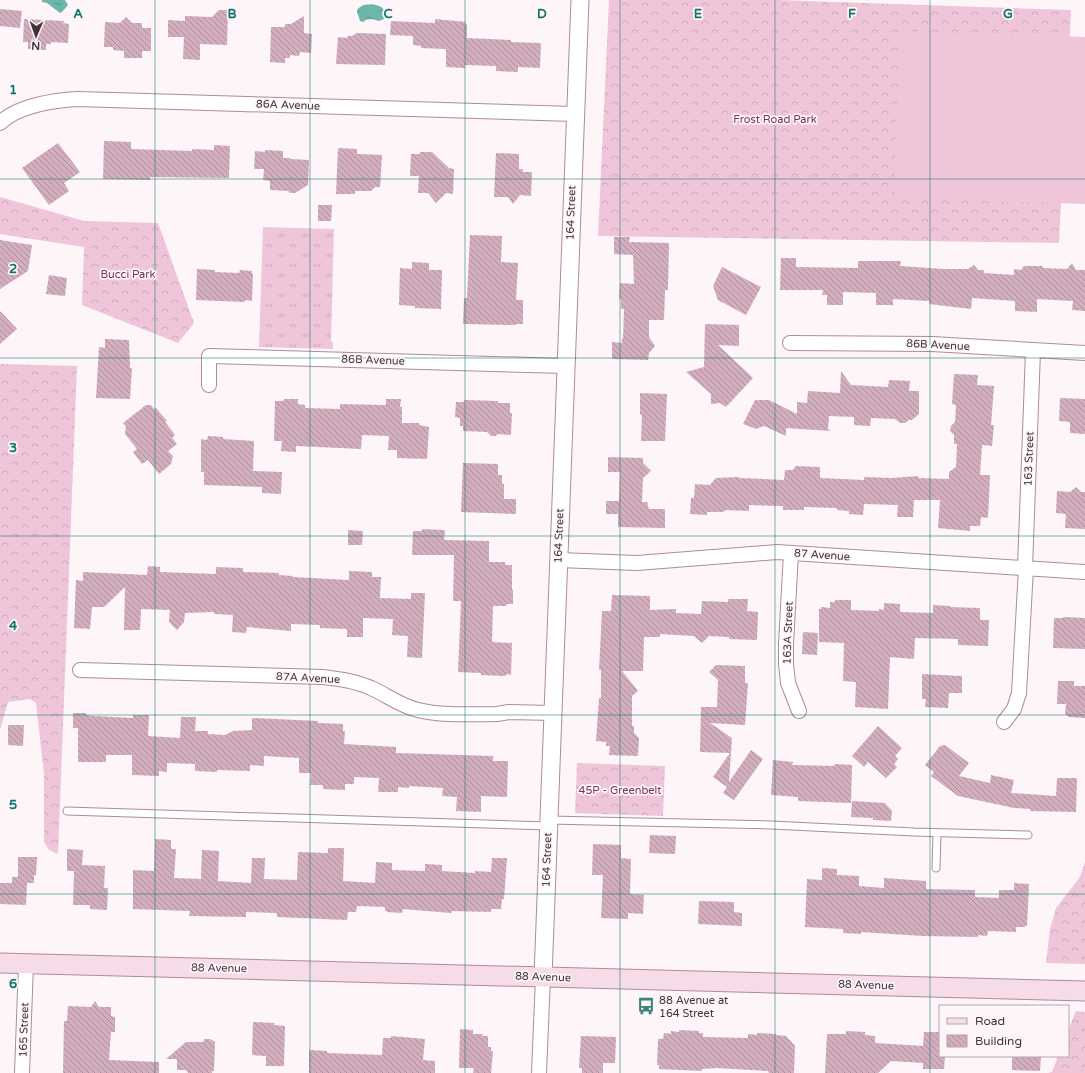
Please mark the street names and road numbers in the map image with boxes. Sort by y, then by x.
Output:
street label: 86A Avenue [256,97,320,113]
street label: 164 Street [564,185,578,241]
street label: 86B Avenue [906,337,970,353]
street label: 86B Avenue [341,352,405,368]
street label: 163 Street [1022,431,1036,487]
street label: 164 Street [552,508,566,564]
street label: 87 Avenue [794,547,850,563]
street label: 163A Street [780,601,796,665]
street label: 87A Avenue [276,670,340,686]
street label: 164 Street [540,832,554,888]
street label: 88 Avenue [191,961,247,975]
street label: 88 Avenue [515,970,571,984]
street label: 88 Avenue [838,978,894,992]
street label: 165 Street [17,1002,31,1058]

